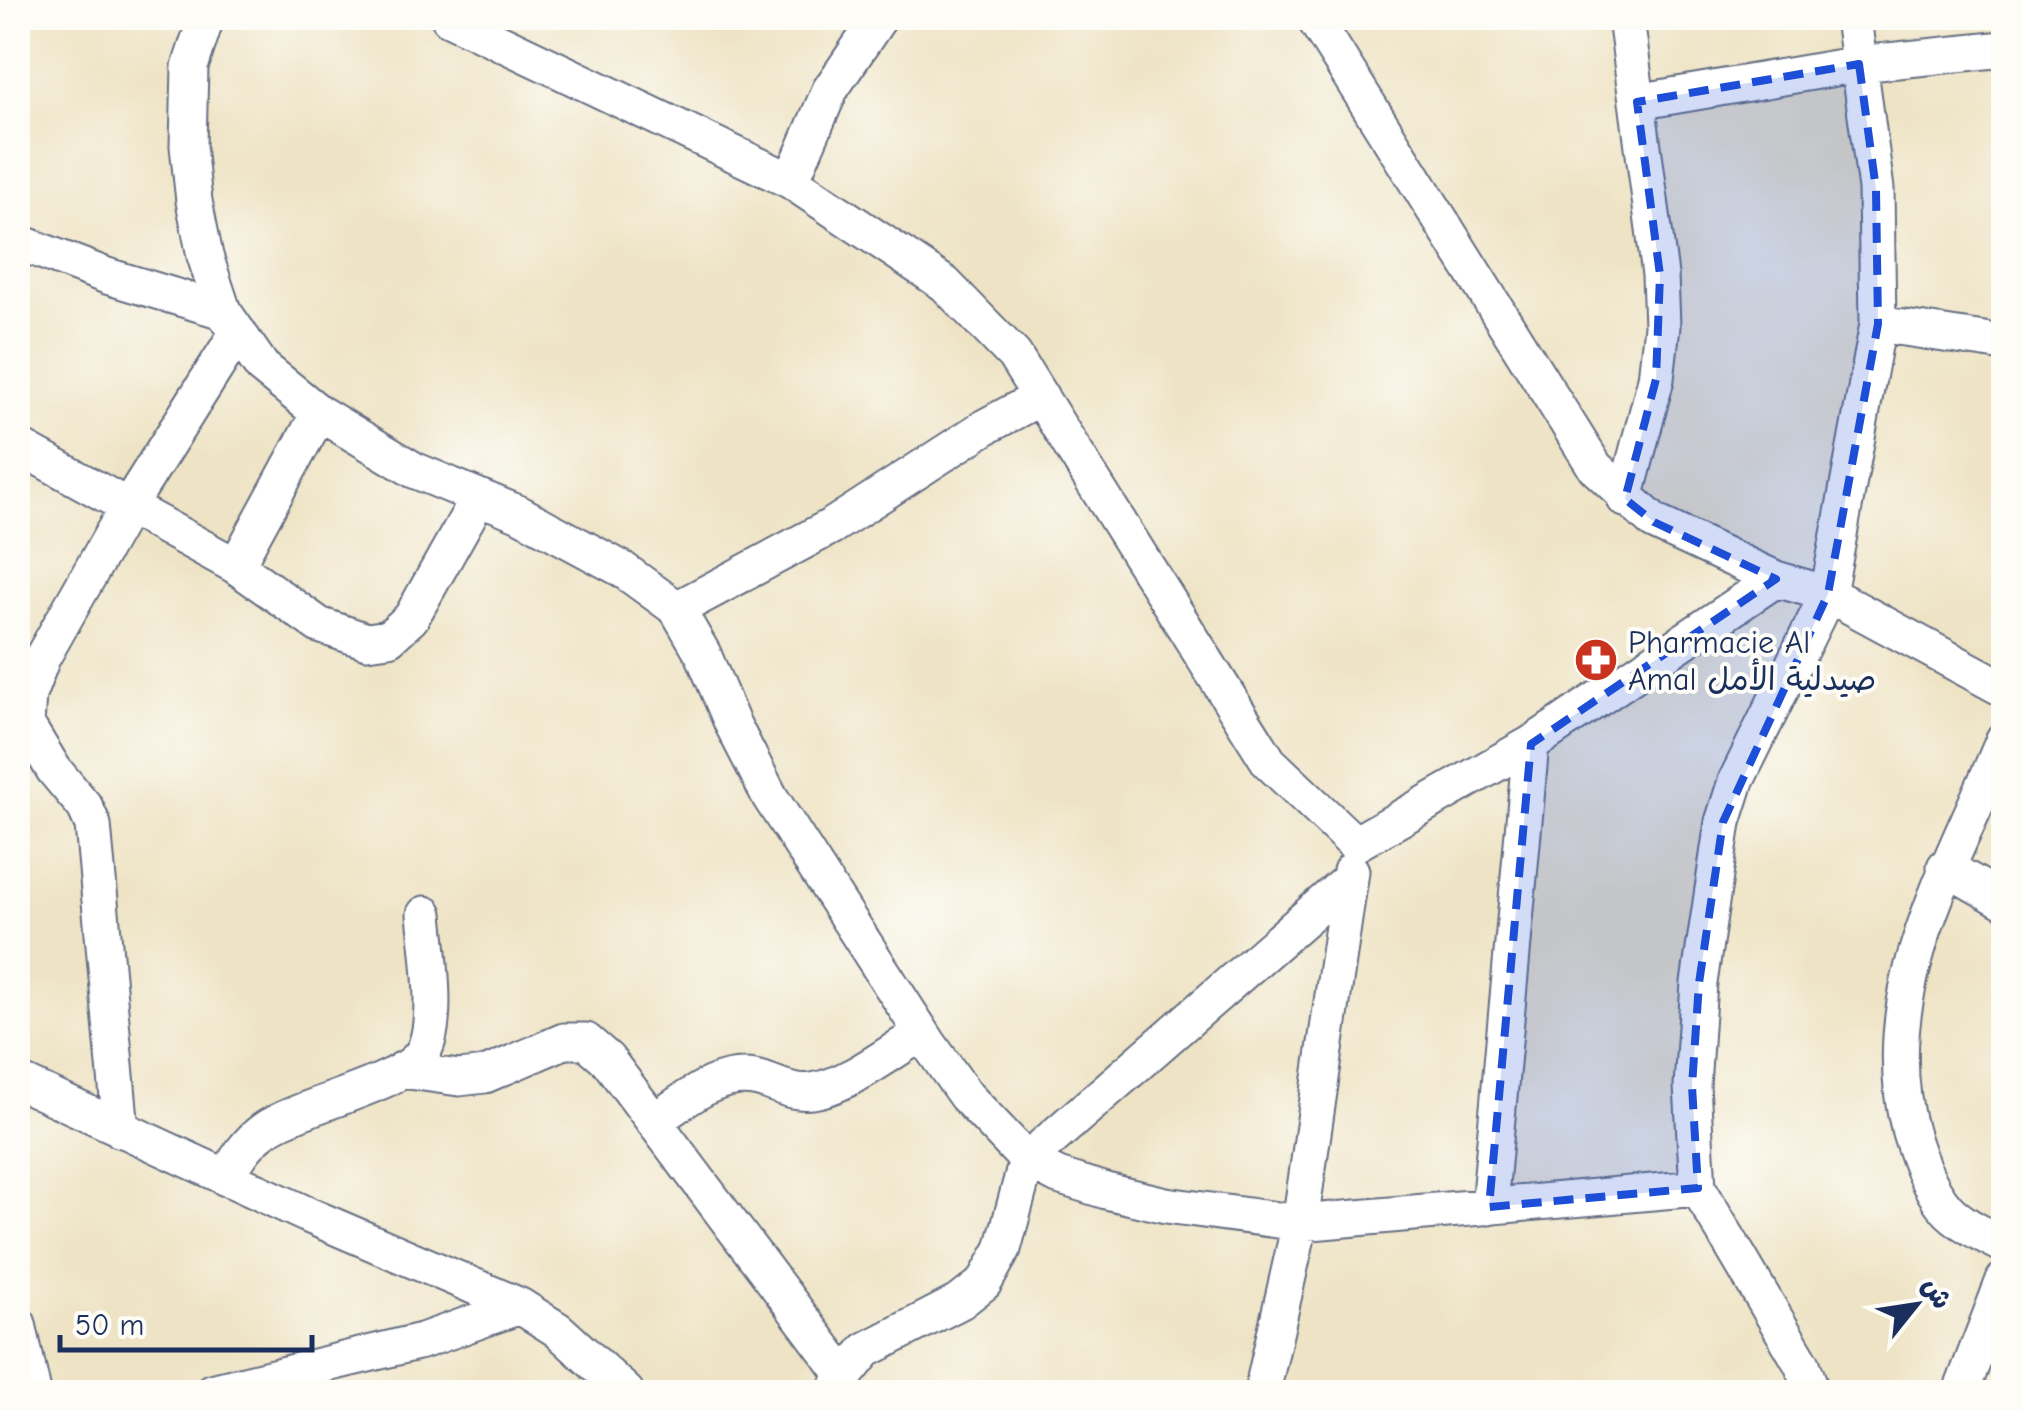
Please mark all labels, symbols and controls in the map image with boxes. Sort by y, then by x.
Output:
place label: Pharmacie Al Amal صيدلية الأمل [1628,624,1876,698]
pharmacy icon: Pharmacie Al Amal صيدلية الأمل [1573,637,1619,683]
north arrow [1866,1255,1966,1355]
text: ش [1915,1272,1958,1314]
scale bar [60,1290,312,1352]
text: 50 m [75,1308,144,1343]

